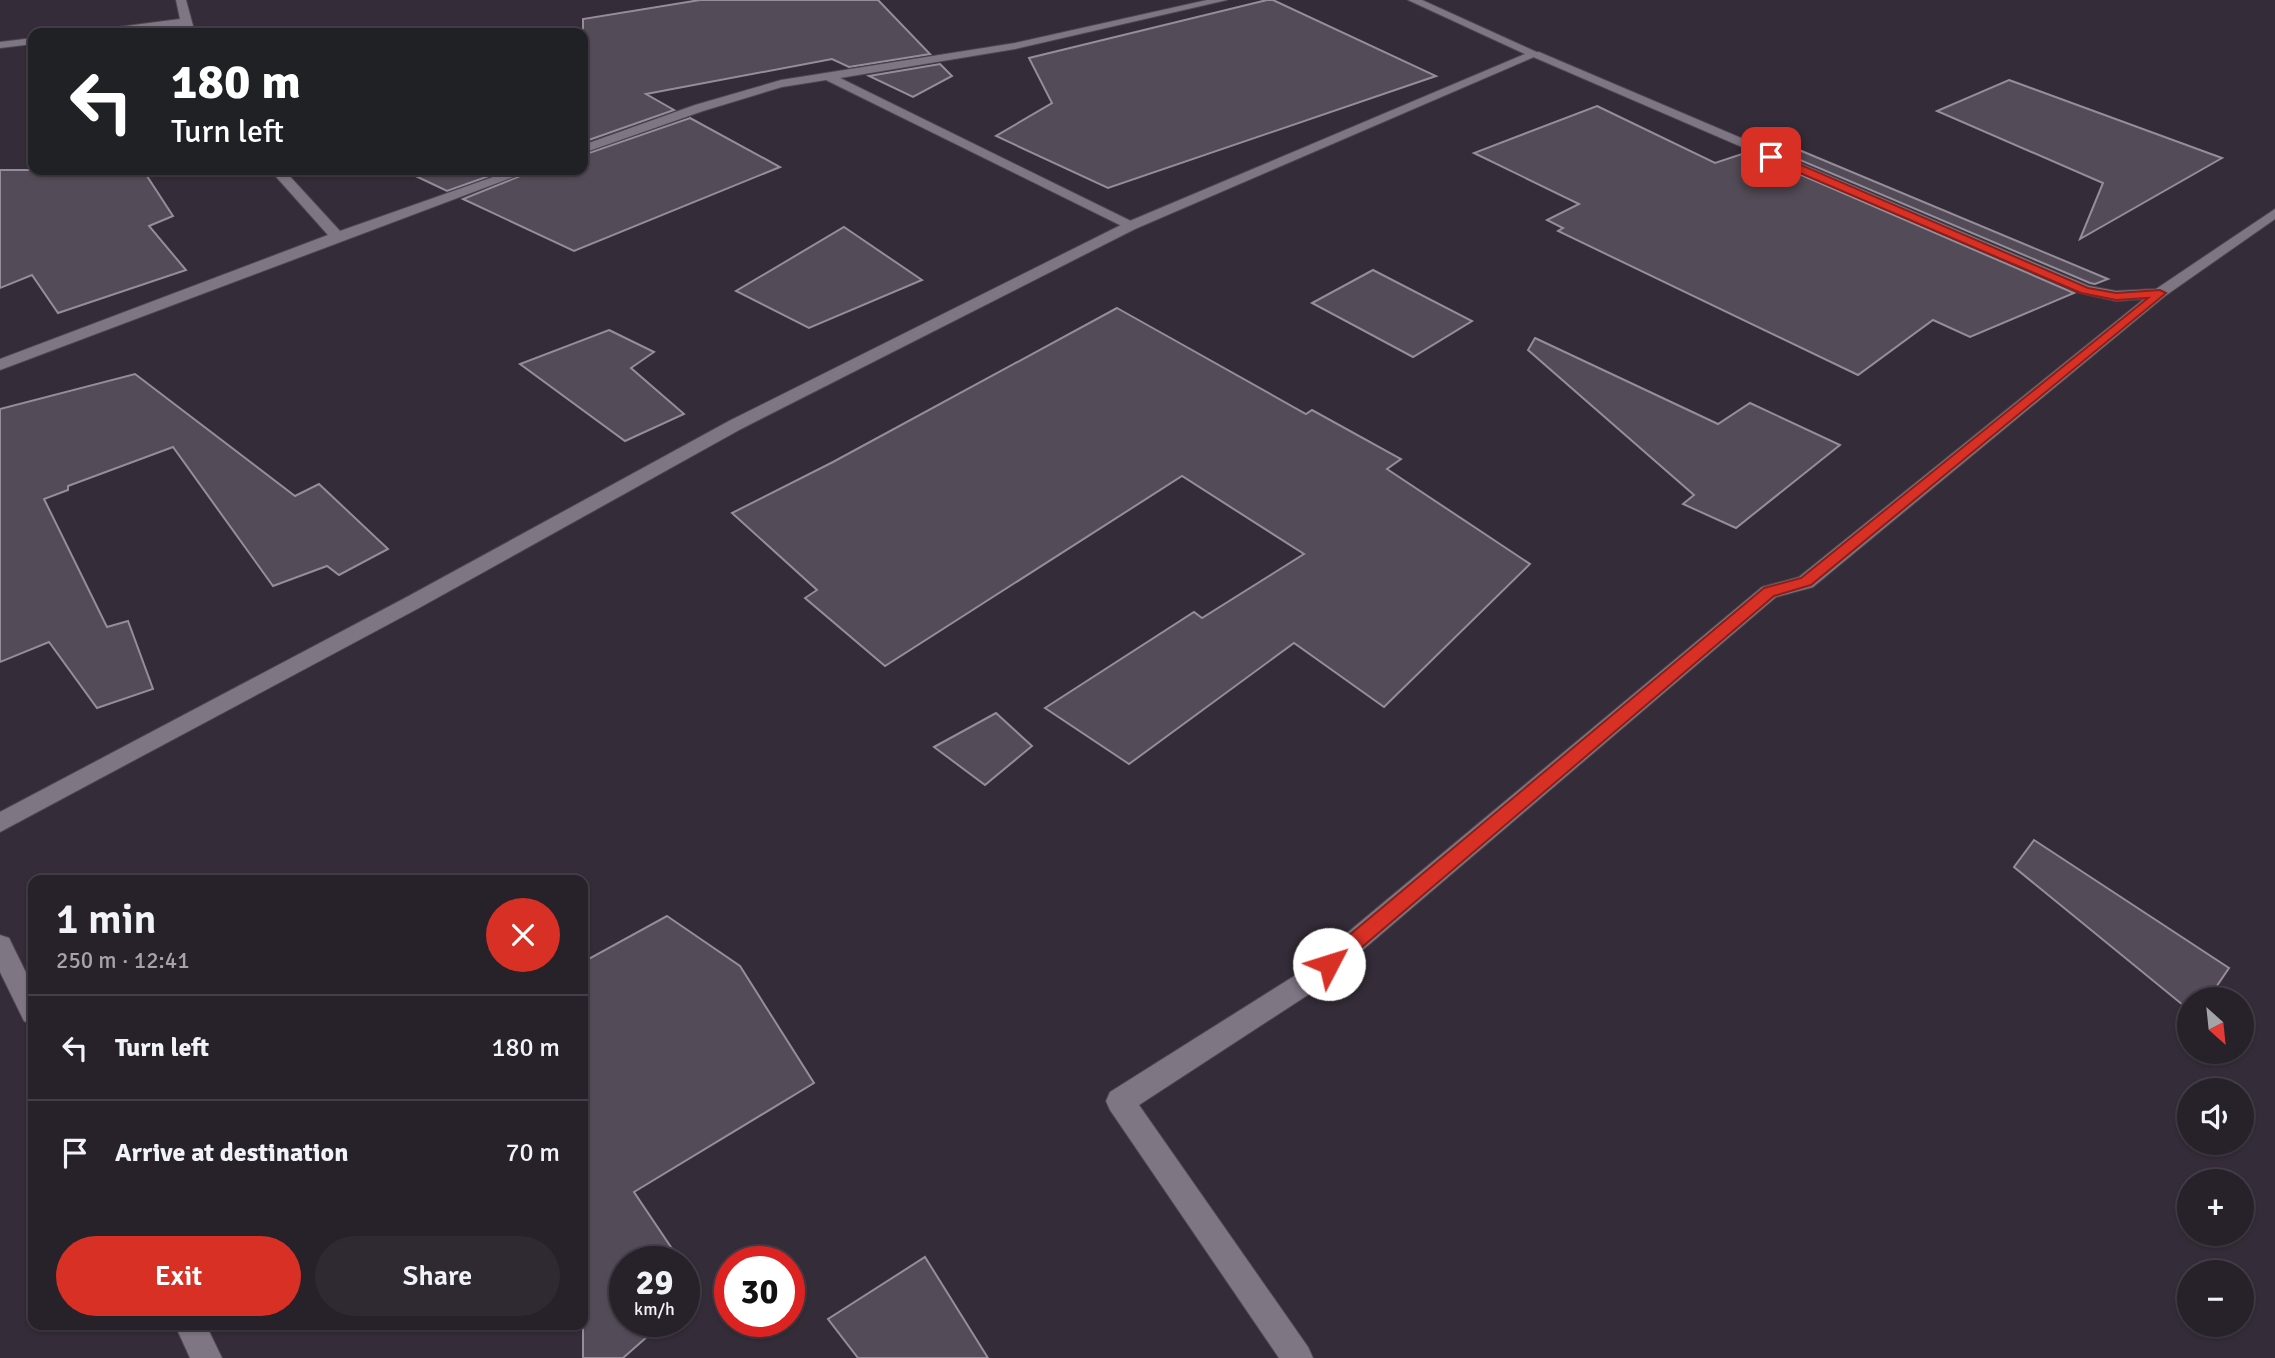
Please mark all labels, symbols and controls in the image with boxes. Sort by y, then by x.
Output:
text: 180 m [171,52,301,112]
icon: left [56,56,147,147]
text: Turn left [171,112,284,151]
pin [1741,127,1801,187]
icon: arrive [1752,138,1790,176]
text: 1 min [56,894,157,945]
button: close [486,898,560,972]
position arrow [1292,927,1366,1001]
text: 250 m · 12:41 [56,946,190,975]
north arrow [2177,987,2254,1064]
map controls [2177,987,2254,1337]
icon: left [56,1029,94,1067]
text: Turn left [115,1032,209,1064]
text: 180 m [491,1032,560,1064]
button: sound [2177,1078,2254,1155]
icon: arrive [56,1134,94,1172]
text: Arrive at destination [115,1137,348,1169]
text: 70 m [505,1137,560,1169]
button: + [2177,1169,2254,1246]
button: Exit [56,1236,301,1316]
button: Share [315,1236,560,1316]
speed limit sign: 30 [714,1246,805,1337]
button: − [2177,1260,2254,1337]
text: 29 [636,1261,673,1304]
text: km/h [634,1298,675,1320]

